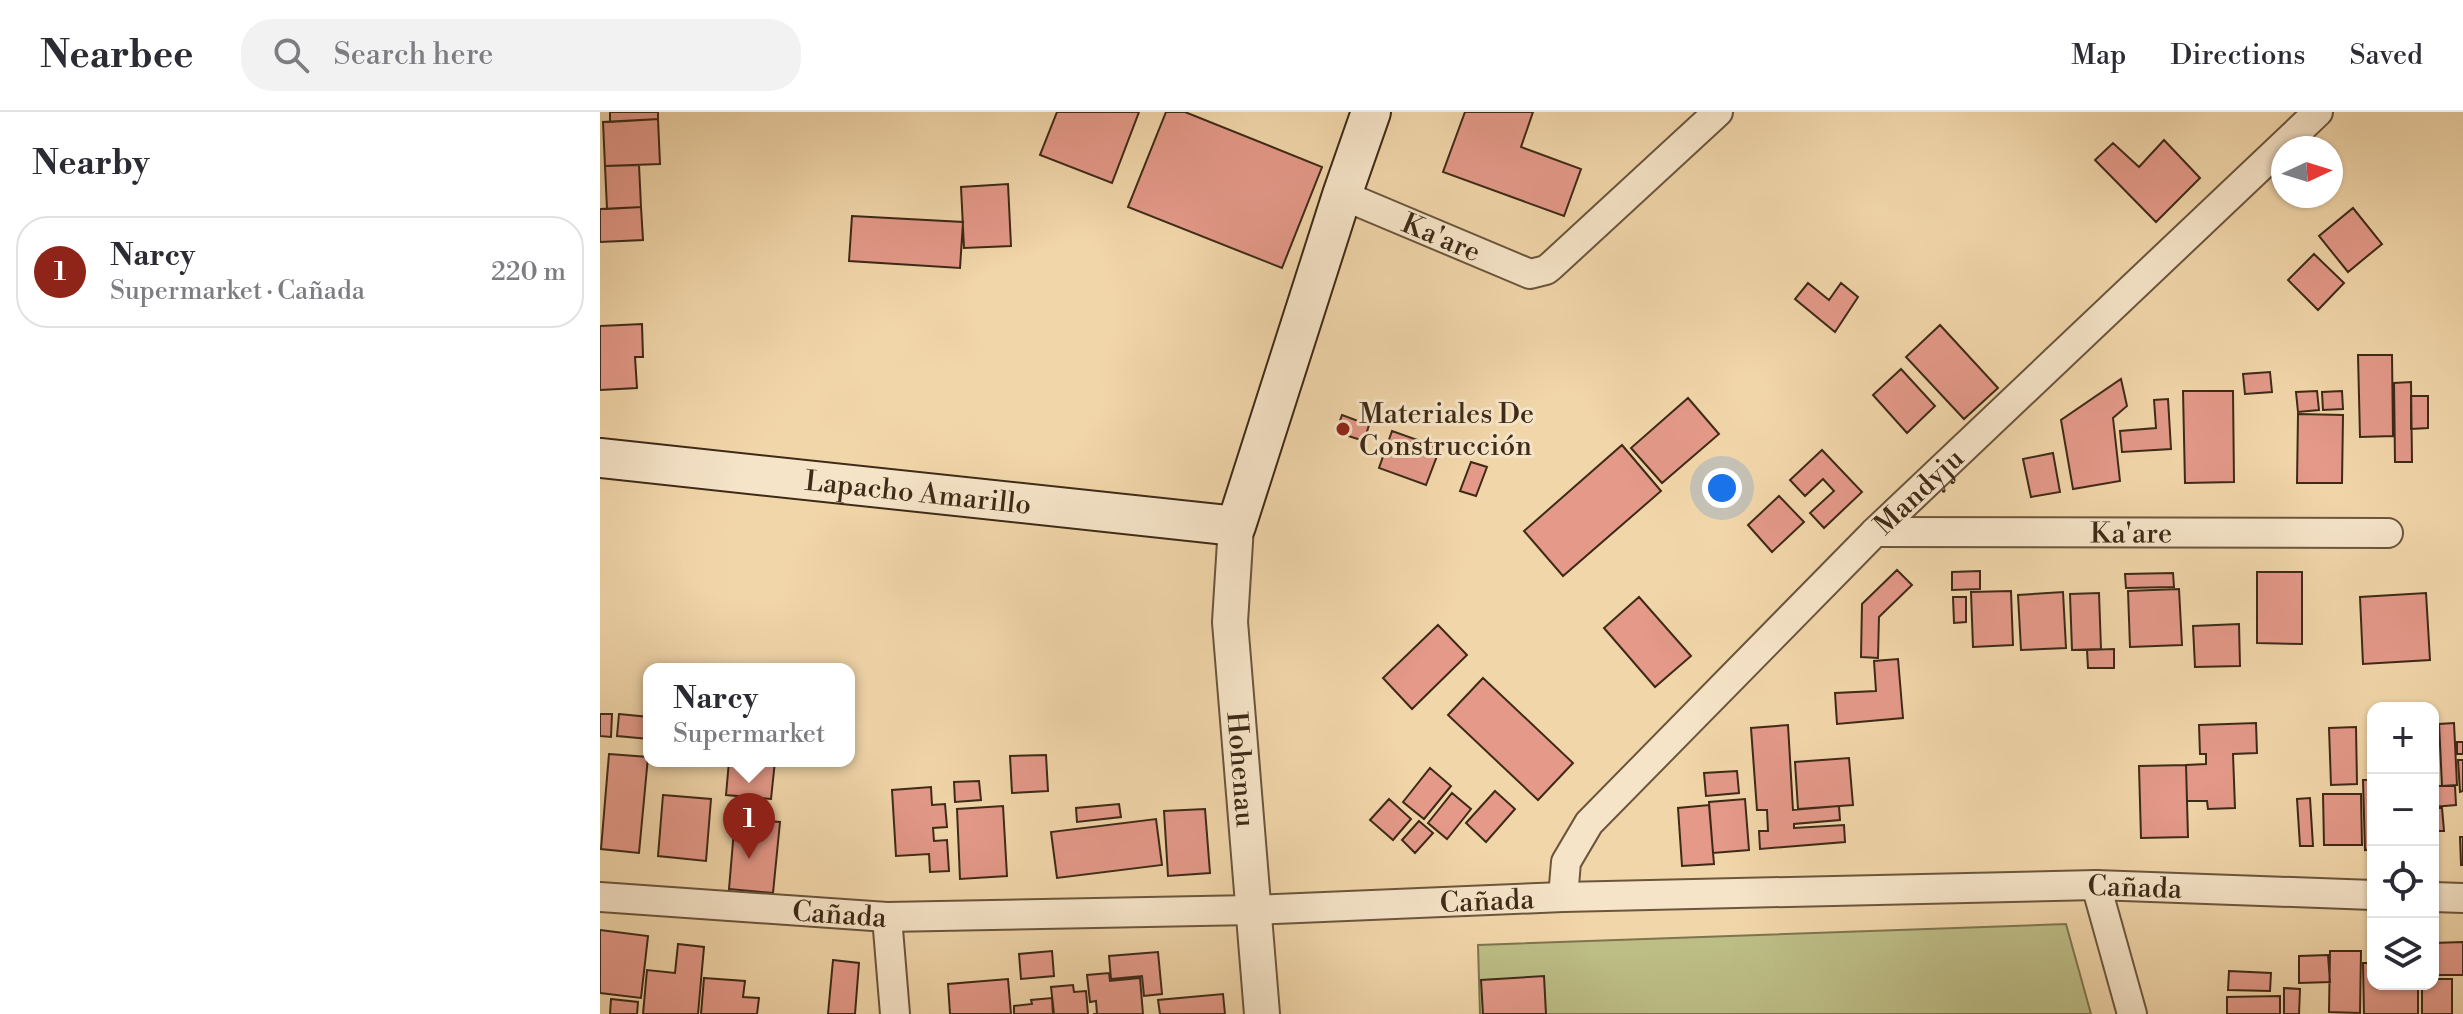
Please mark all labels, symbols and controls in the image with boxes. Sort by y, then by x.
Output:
search box [241,19,801,91]
text: Nearbee [40,32,193,79]
icon: search [269,33,313,77]
text: Search here [333,36,494,74]
text: Map [2071,38,2126,73]
text: Directions [2170,38,2305,73]
text: Saved [2349,38,2423,73]
north arrow [2271,136,2343,208]
text: Nearby [32,143,150,185]
street label: Ka'are [1396,206,1486,270]
text: Narcy [110,237,195,275]
text: 1 [54,256,66,288]
text: 220 m [491,256,566,288]
text: Supermarket · Cañada [110,275,365,307]
place label: Materiales De Construcción [1359,397,1534,464]
marker: Materiales De Construcción [1334,420,1352,438]
street label: Mandyju [1867,441,1972,543]
street label: Lapacho Amarillo [803,464,1033,523]
your location [1702,468,1742,508]
street label: Ka'are [2090,516,2172,552]
popup [643,663,855,767]
text: Narcy [673,680,758,718]
map controls [2367,702,2439,990]
button: + [2367,702,2439,774]
street label: Hohenau [1218,710,1263,829]
text: Supermarket [673,718,825,750]
button: − [2367,774,2439,846]
pin: 1 [723,793,775,859]
button: locate [2367,846,2439,918]
street label: Cañada [2087,869,2183,907]
street label: Cañada [1439,882,1536,921]
street label: Cañada [791,894,888,936]
button: layers [2367,918,2439,990]

